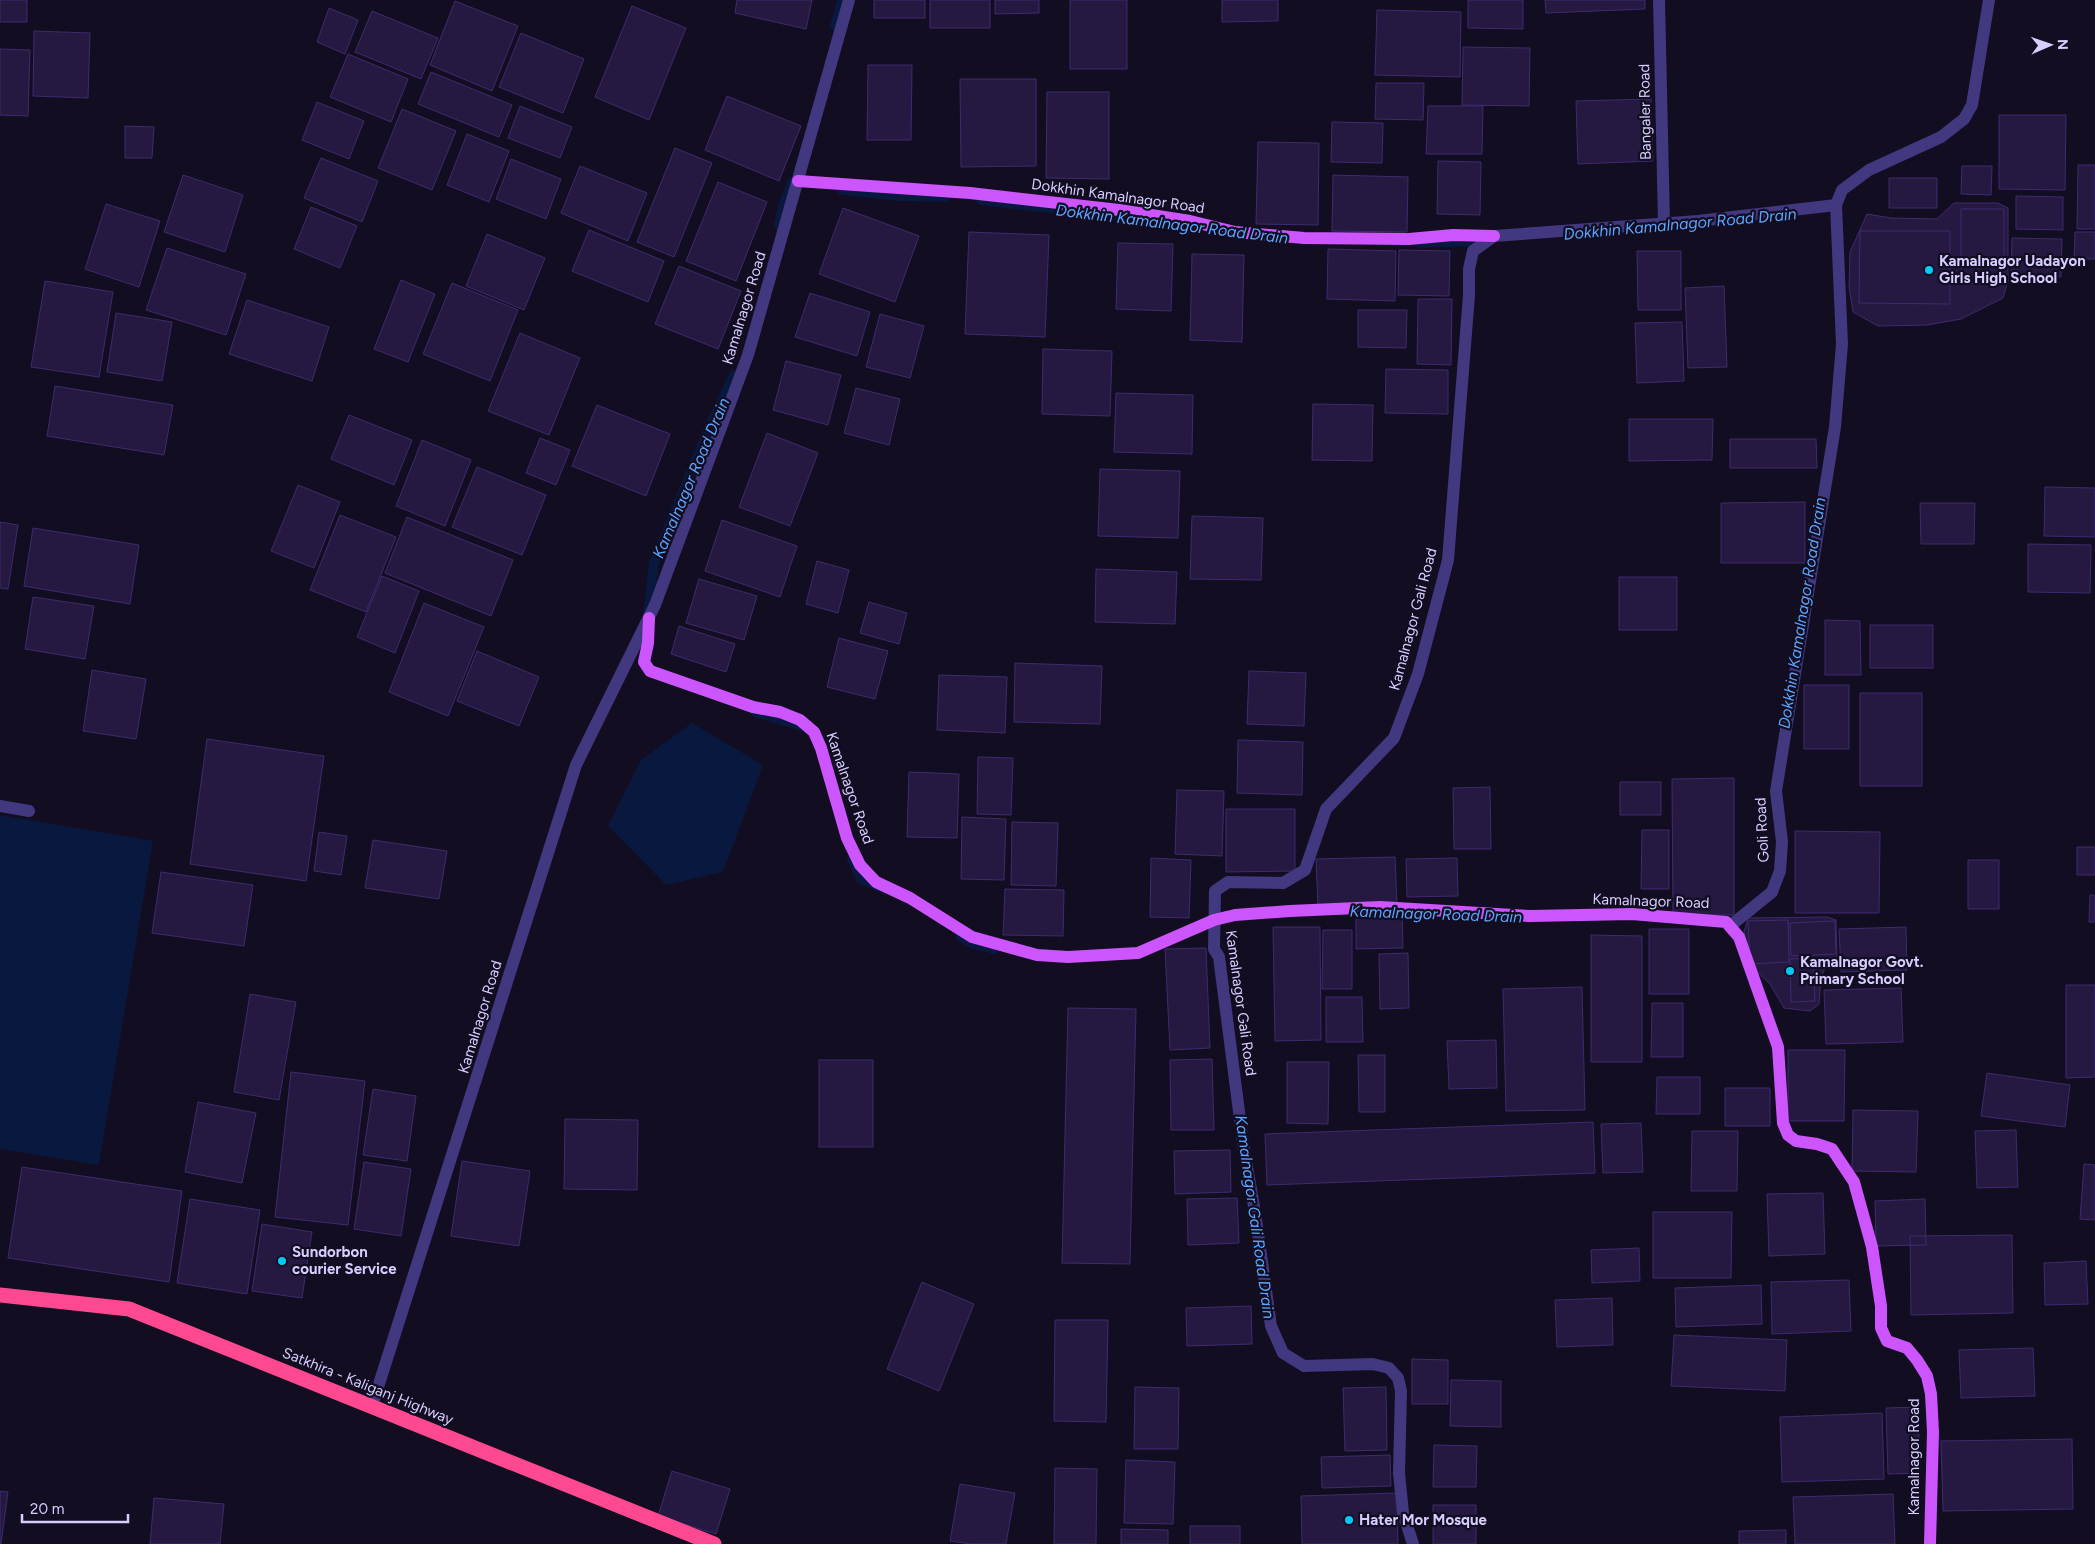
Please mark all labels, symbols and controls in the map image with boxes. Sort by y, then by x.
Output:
north arrow [2025,20,2075,70]
text: N [2054,39,2071,50]
street label: Bangaler Road [1635,64,1655,160]
street label: Dokkhin Kamalnagor Road [1030,175,1206,217]
water label: Dokkhin Kamalnagor Road Drain [1055,200,1289,248]
water label: Dokkhin Kamalnagor Road Drain [1563,204,1797,244]
street label: Kamalnagor Road [718,249,770,367]
place label: Kamalnagor Uadayon Girls High School [1939,252,2086,287]
marker: Kamalnagor Uadayon Girls High School [1923,264,1935,276]
water label: Kamalnagor Road Drain [649,395,733,561]
water label: Dokkhin Kamalnagor Road Drain [1774,496,1830,730]
street label: Kamalnagor Gali Road [1385,546,1441,692]
street label: Kamalnagor Road [822,730,878,846]
street label: Goli Road [1751,797,1773,863]
street label: Kamalnagor Road [1592,890,1710,912]
water label: Kamalnagor Road Drain [1349,901,1523,927]
street label: Kamalnagor Gali Road [1222,929,1260,1077]
place label: Kamalnagor Govt. Primary School [1800,953,1924,988]
street label: Kamalnagor Road [454,958,506,1076]
marker: Kamalnagor Govt. Primary School [1784,965,1796,977]
water label: Kamalnagor Gali Road Drain [1231,1114,1279,1320]
place label: Sundorbon courier Service [292,1243,397,1278]
marker: Sundorbon courier Service [276,1255,288,1267]
street label: Satkhira - Kaliganj Highway [280,1343,456,1429]
street label: Kamalnagor Road [1905,1398,1923,1516]
scale bar [22,1492,129,1524]
text: 20 m [30,1500,64,1518]
place label: Hater Mor Mosque [1359,1511,1487,1529]
marker: Hater Mor Mosque [1343,1514,1355,1526]

